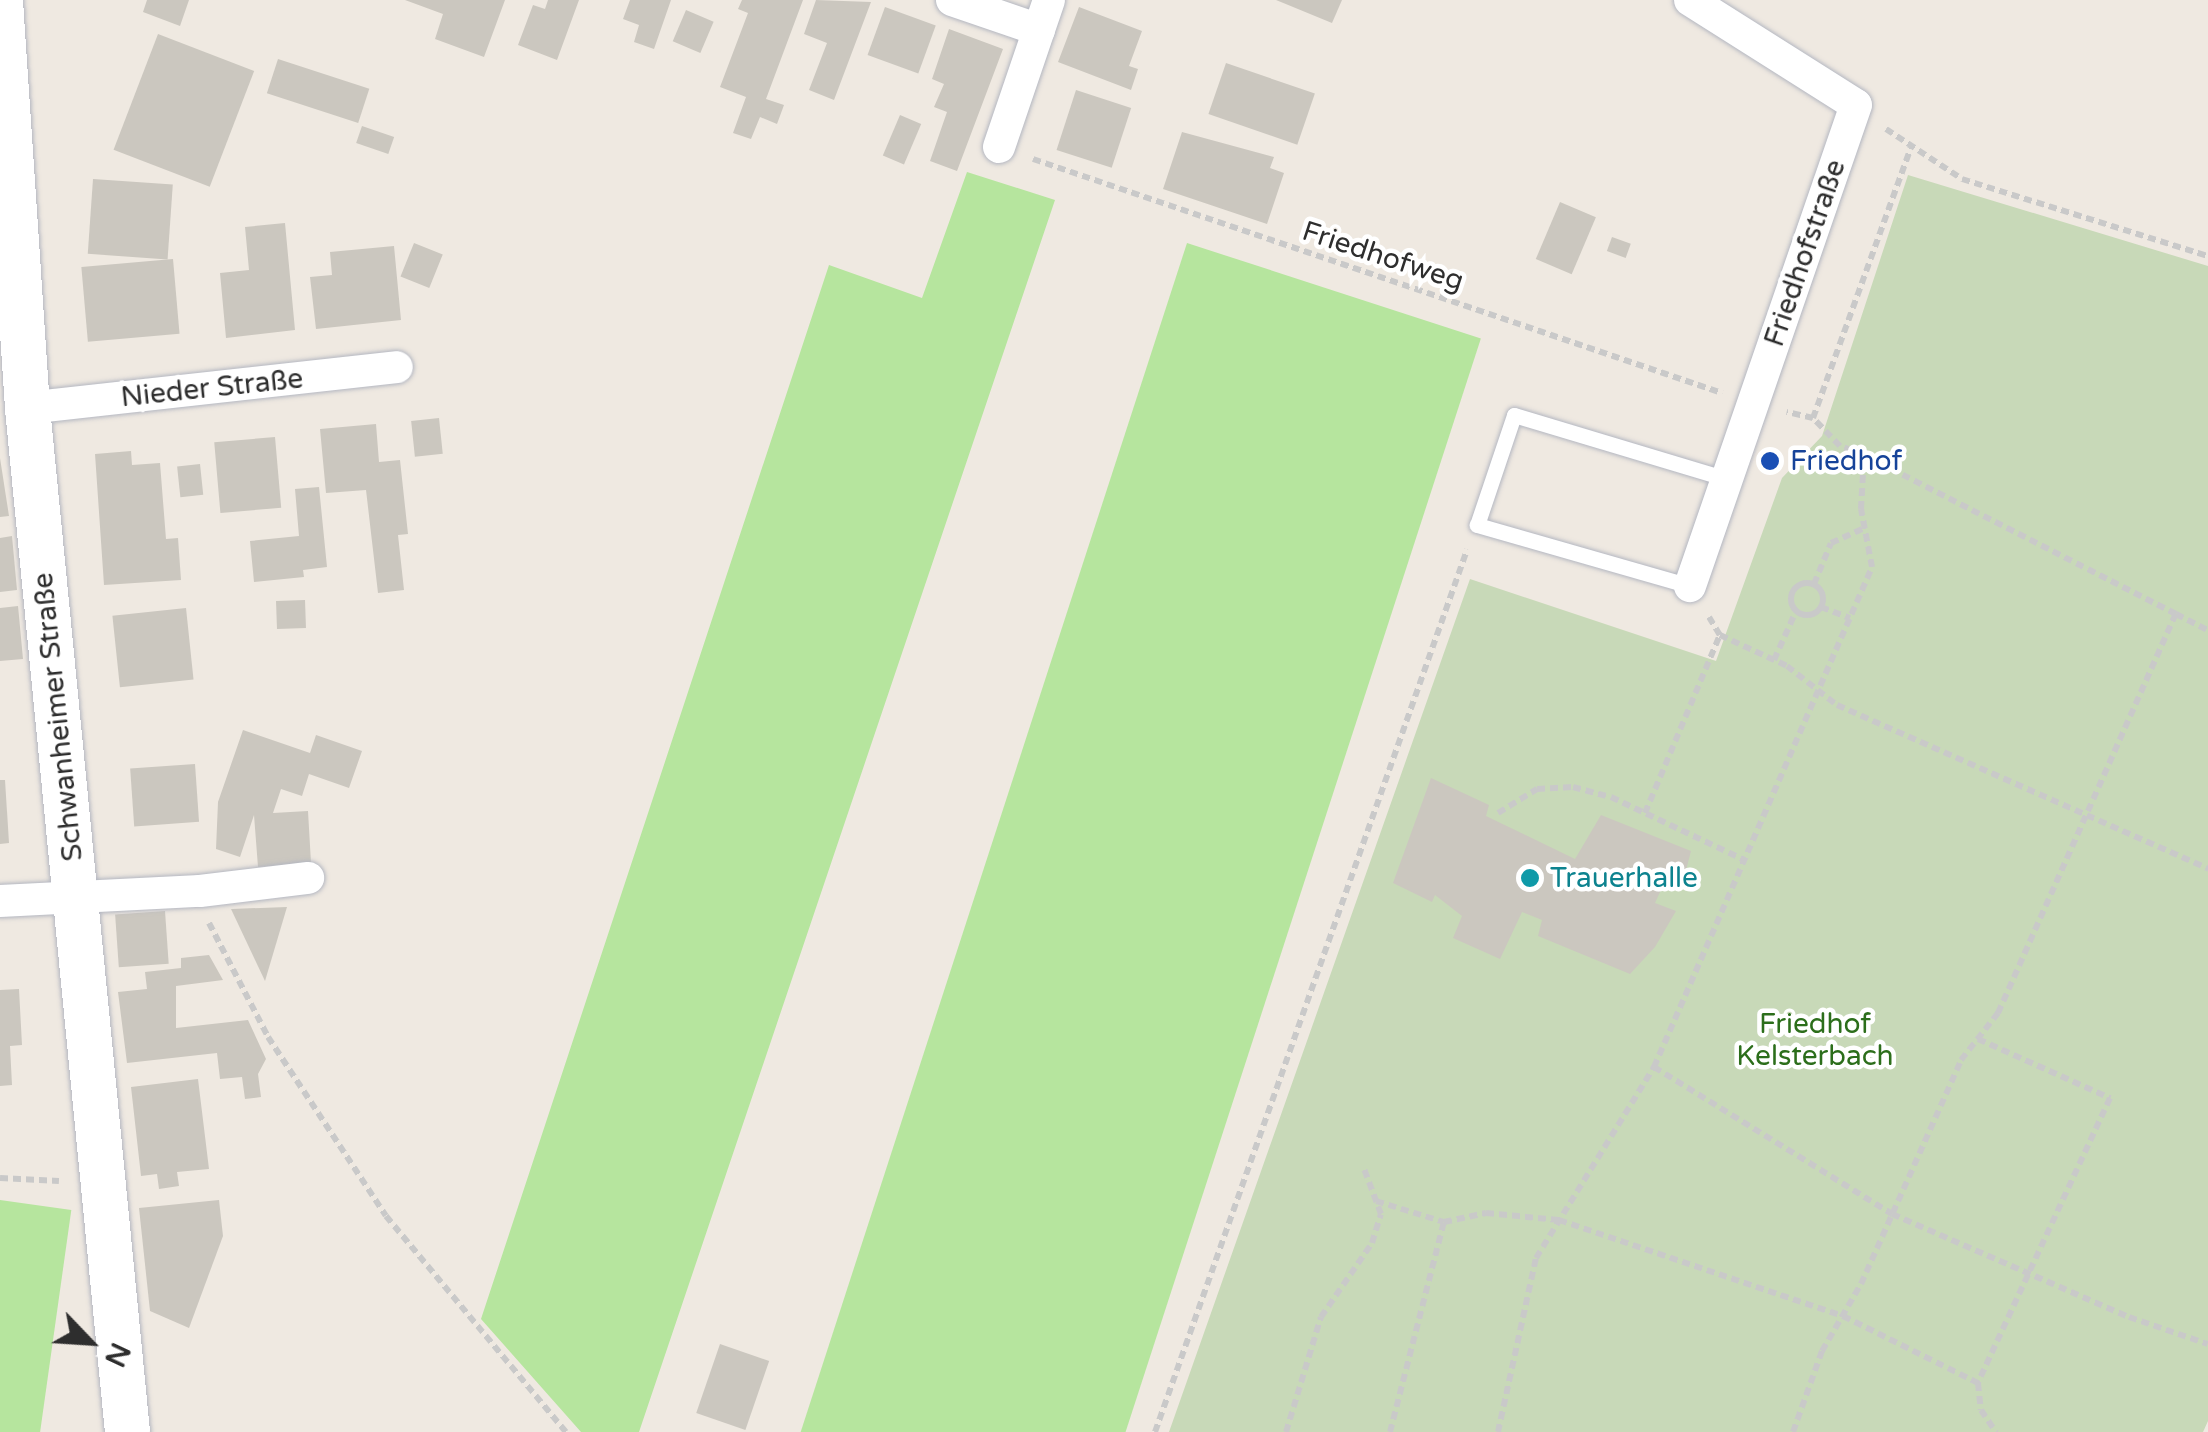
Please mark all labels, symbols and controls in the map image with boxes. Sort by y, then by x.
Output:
street label: Friedhofstraße [1757,155,1853,351]
street label: Friedhofweg [1298,214,1468,298]
street label: Nieder Straße [119,362,305,414]
place label: Friedhof [1790,444,1902,478]
marker: Friedhof [1759,450,1781,472]
street label: Schwanheimer Straße [26,571,90,863]
place label: Trauerhalle [1550,861,1698,895]
marker: Trauerhalle [1519,867,1541,889]
park label: Friedhof Kelsterbach [1736,1007,1894,1073]
north arrow [40,1292,140,1392]
text: N [97,1337,137,1372]

